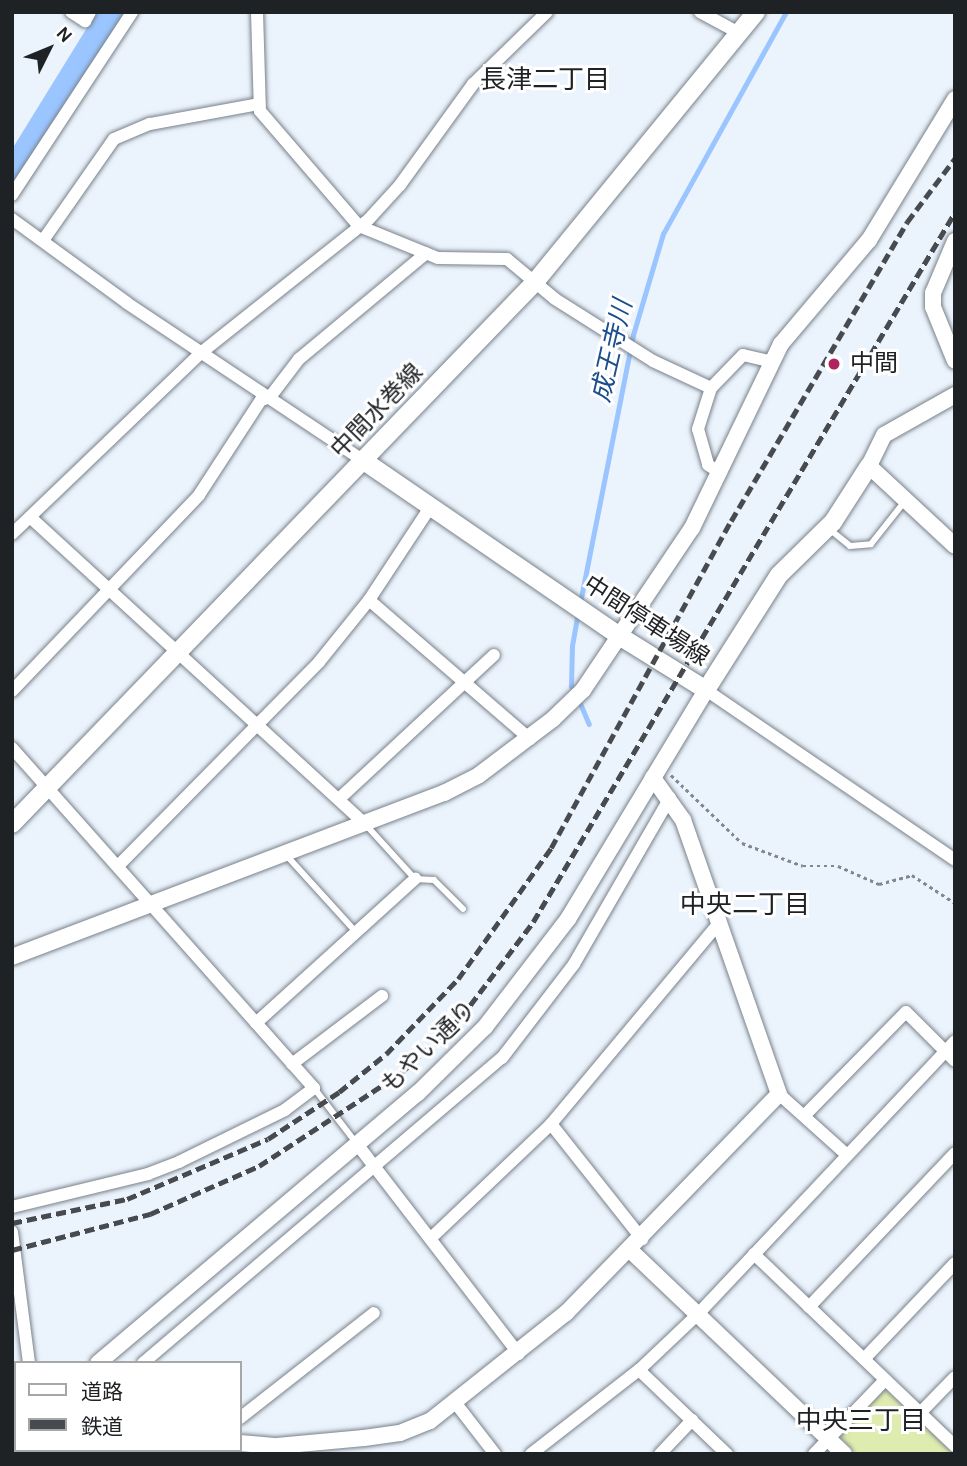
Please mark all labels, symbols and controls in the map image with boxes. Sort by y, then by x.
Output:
north arrow [14,14,84,84]
text: N [52,22,77,47]
district label: 長津二丁目 [480,64,610,96]
water label: 成王寺川 [585,297,639,405]
place label: 中間 [850,350,898,378]
marker: 中間 [824,354,844,374]
street label: 中間水巻線 [325,358,429,464]
street label: 中間停車場線 [578,570,714,672]
district label: 中央二丁目 [680,889,810,921]
street label: もやい通り [376,995,482,1099]
legend [14,1361,242,1452]
text: 道路 [81,1380,123,1404]
district label: 中央三丁目 [796,1405,926,1437]
text: 鉄道 [81,1415,123,1439]

